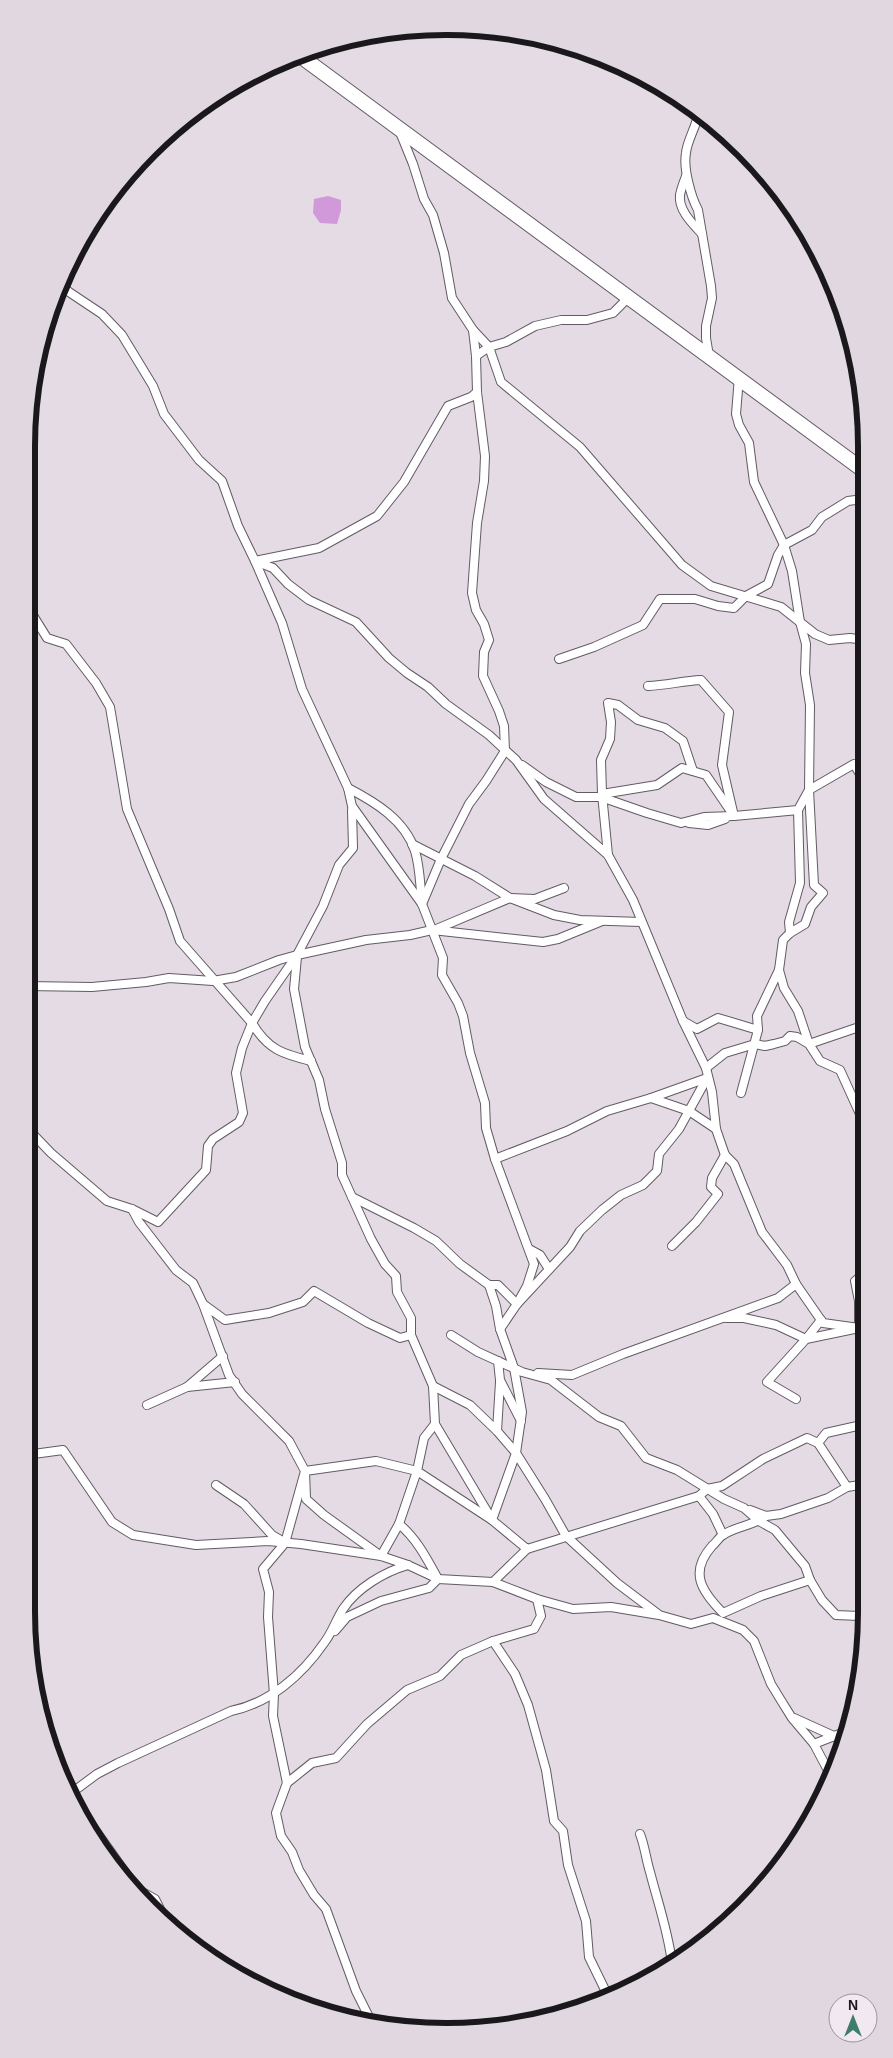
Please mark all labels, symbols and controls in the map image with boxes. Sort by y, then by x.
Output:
north arrow [828,1993,878,2043]
text: N [848,1997,858,2013]

